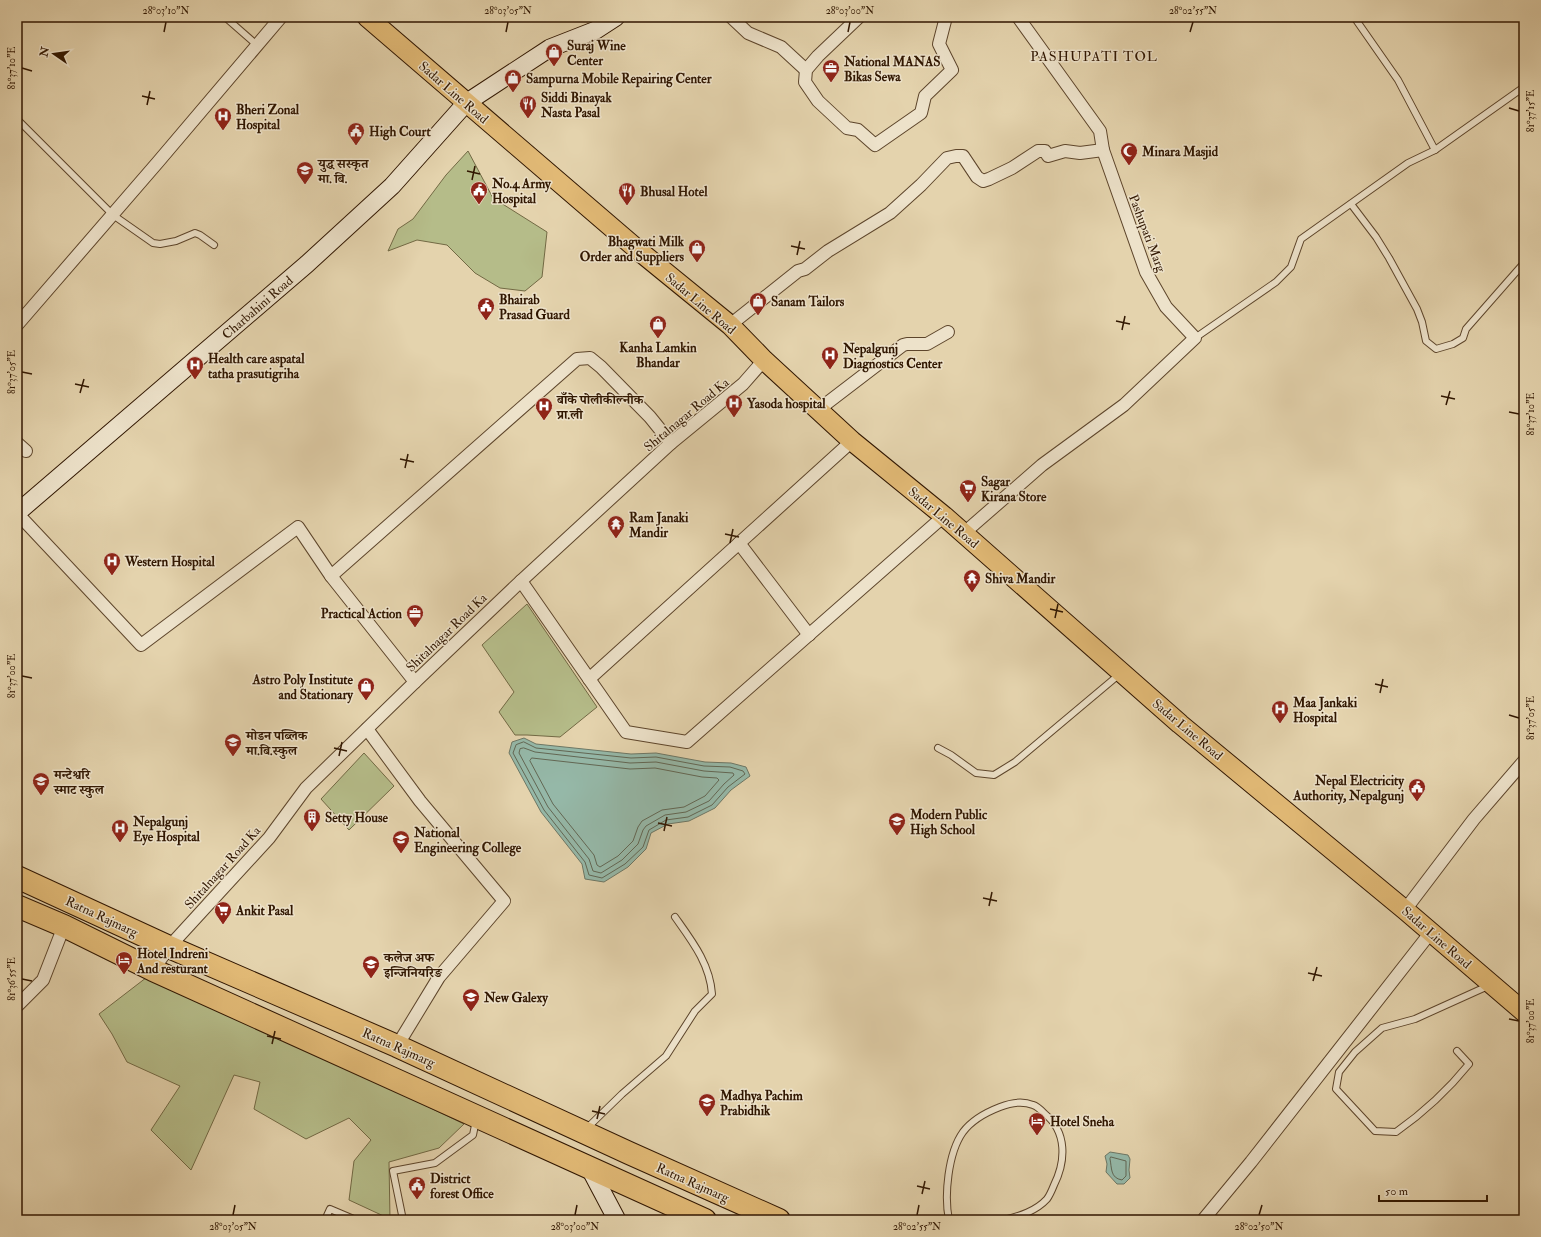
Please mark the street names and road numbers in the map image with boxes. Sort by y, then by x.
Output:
street label: Sadar Line Road [415,58,492,128]
street label: Pashupati Marg [1124,192,1169,275]
street label: Sadar Line Road [662,270,739,338]
street label: Charbahini Road [219,272,297,343]
street label: Shitalnagar Road Ka [641,374,733,455]
street label: Sadar Line Road [905,484,982,552]
street label: Shitalnagar Road Ka [403,590,491,675]
street label: Sadar Line Road [1149,696,1226,764]
street label: Shitalnagar Road Ka [181,822,265,912]
street label: Ratna Rajmarg [63,893,141,941]
street label: Sadar Line Road [1398,903,1475,973]
street label: Ratna Rajmarg [360,1025,438,1071]
street label: Ratna Rajmarg [654,1160,732,1206]

